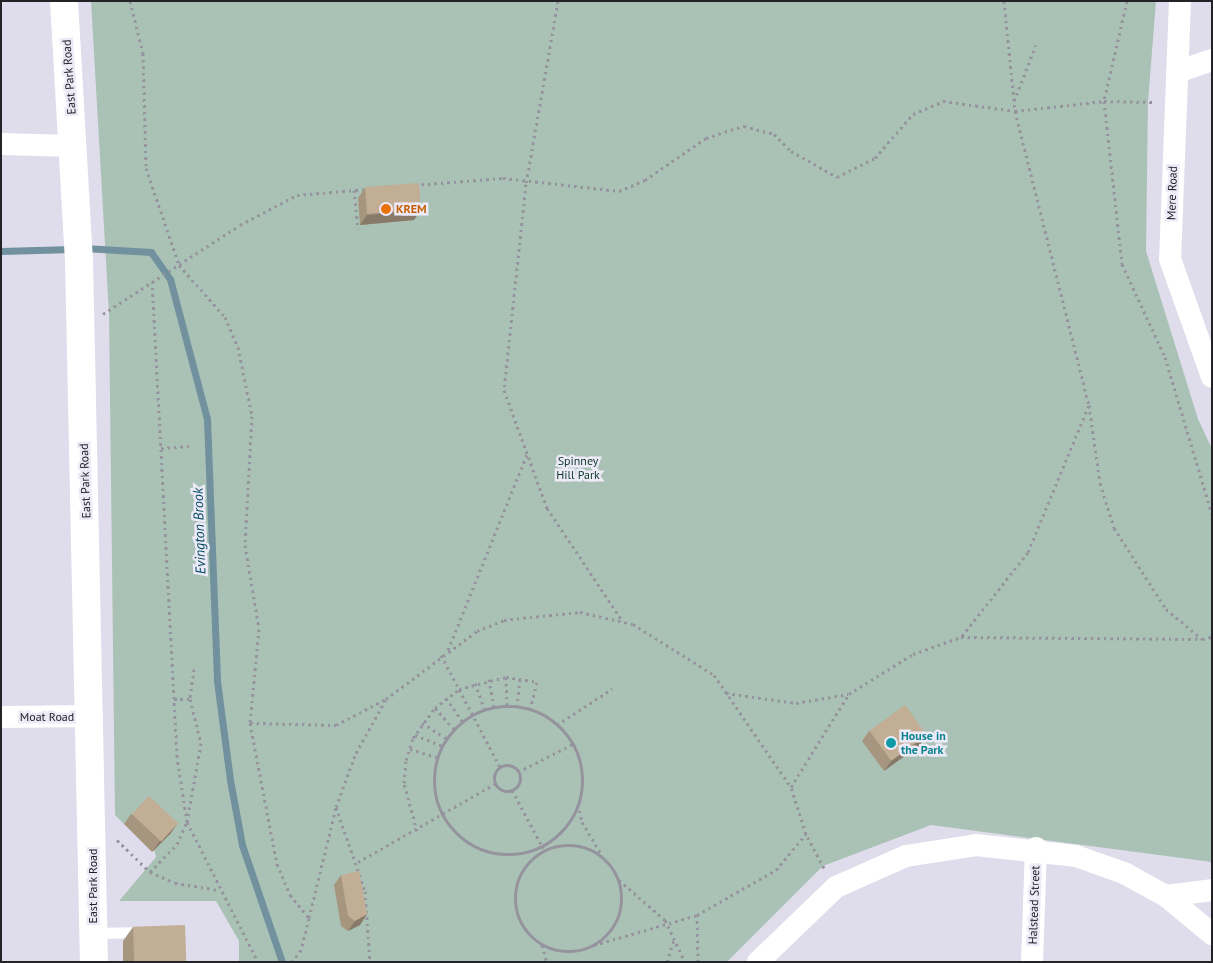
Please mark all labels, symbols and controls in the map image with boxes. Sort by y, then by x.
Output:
street label: East Park Road [59,39,79,115]
street label: Mere Road [1164,166,1180,220]
place label: KREM [396,202,427,216]
marker: KREM [380,203,392,215]
street label: East Park Road [76,443,94,519]
park label: Spinney Hill Park [556,454,600,482]
water label: Evington Brook [189,488,209,574]
street label: Moat Road [20,710,74,724]
place label: House in the Park [901,729,946,757]
marker: House in the Park [885,737,897,749]
street label: East Park Road [86,848,100,924]
street label: Halstead Street [1025,865,1043,945]

